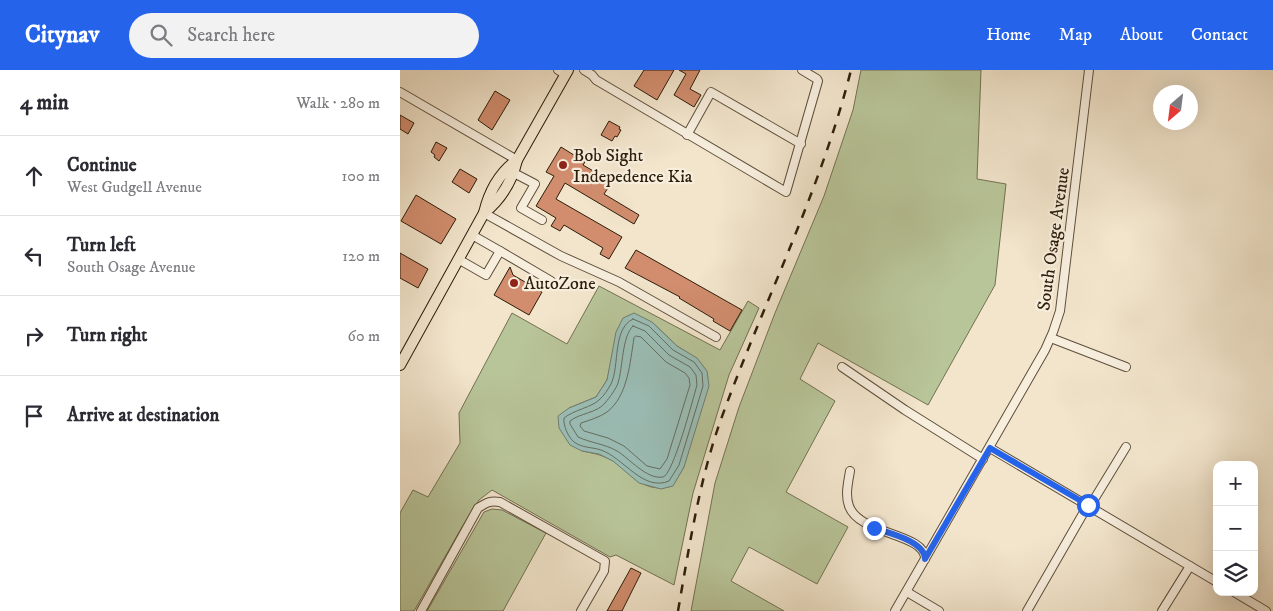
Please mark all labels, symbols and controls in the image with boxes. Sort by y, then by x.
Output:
search box [129,13,479,58]
text: Citynav [25,20,99,50]
icon: search [147,21,175,49]
text: Search here [187,24,275,47]
text: Home [986,24,1031,46]
text: Map [1059,24,1092,46]
text: About [1120,24,1163,46]
text: Contact [1191,24,1248,46]
north arrow [1153,85,1198,130]
text: 4 min [20,90,69,116]
text: Walk · 280 m [296,93,380,113]
place label: Bob Sight Indepedence Kia [573,145,693,188]
text: Continue [67,154,137,177]
marker: Bob Sight Indepedence Kia [557,159,569,171]
icon: ahead [20,162,48,190]
text: 100 m [342,166,380,186]
street label: South Osage Avenue [1033,166,1075,312]
text: West Gudgell Avenue [67,177,202,197]
text: Turn left [67,234,136,257]
icon: left [20,242,48,270]
text: 120 m [342,246,380,266]
text: South Osage Avenue [67,257,195,277]
place label: AutoZone [524,273,596,295]
marker: AutoZone [508,277,520,289]
icon: right [20,322,48,350]
text: Turn right [67,324,147,347]
text: 60 m [348,326,380,346]
icon: arrive [20,402,48,430]
text: Arrive at destination [67,404,219,427]
map controls [1213,461,1258,596]
button: + [1213,461,1258,506]
route start [1077,494,1100,517]
button: − [1213,506,1258,551]
route end [863,517,886,540]
button: layers [1213,551,1258,596]

